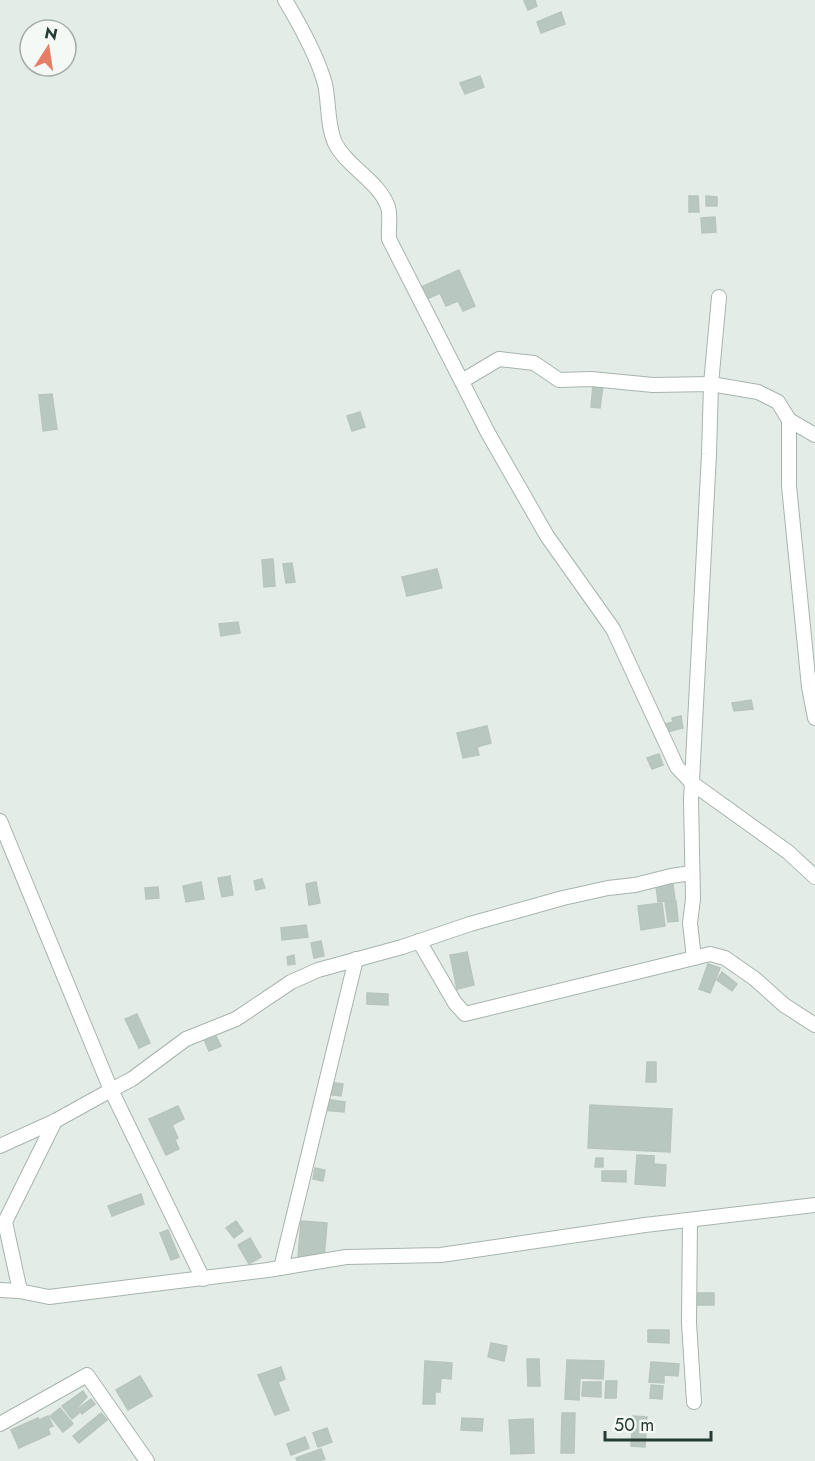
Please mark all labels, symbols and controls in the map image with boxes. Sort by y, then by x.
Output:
north arrow [18,18,78,78]
text: N [42,21,60,46]
scale bar [605,1404,712,1442]
text: 50 m [614,1412,654,1438]

